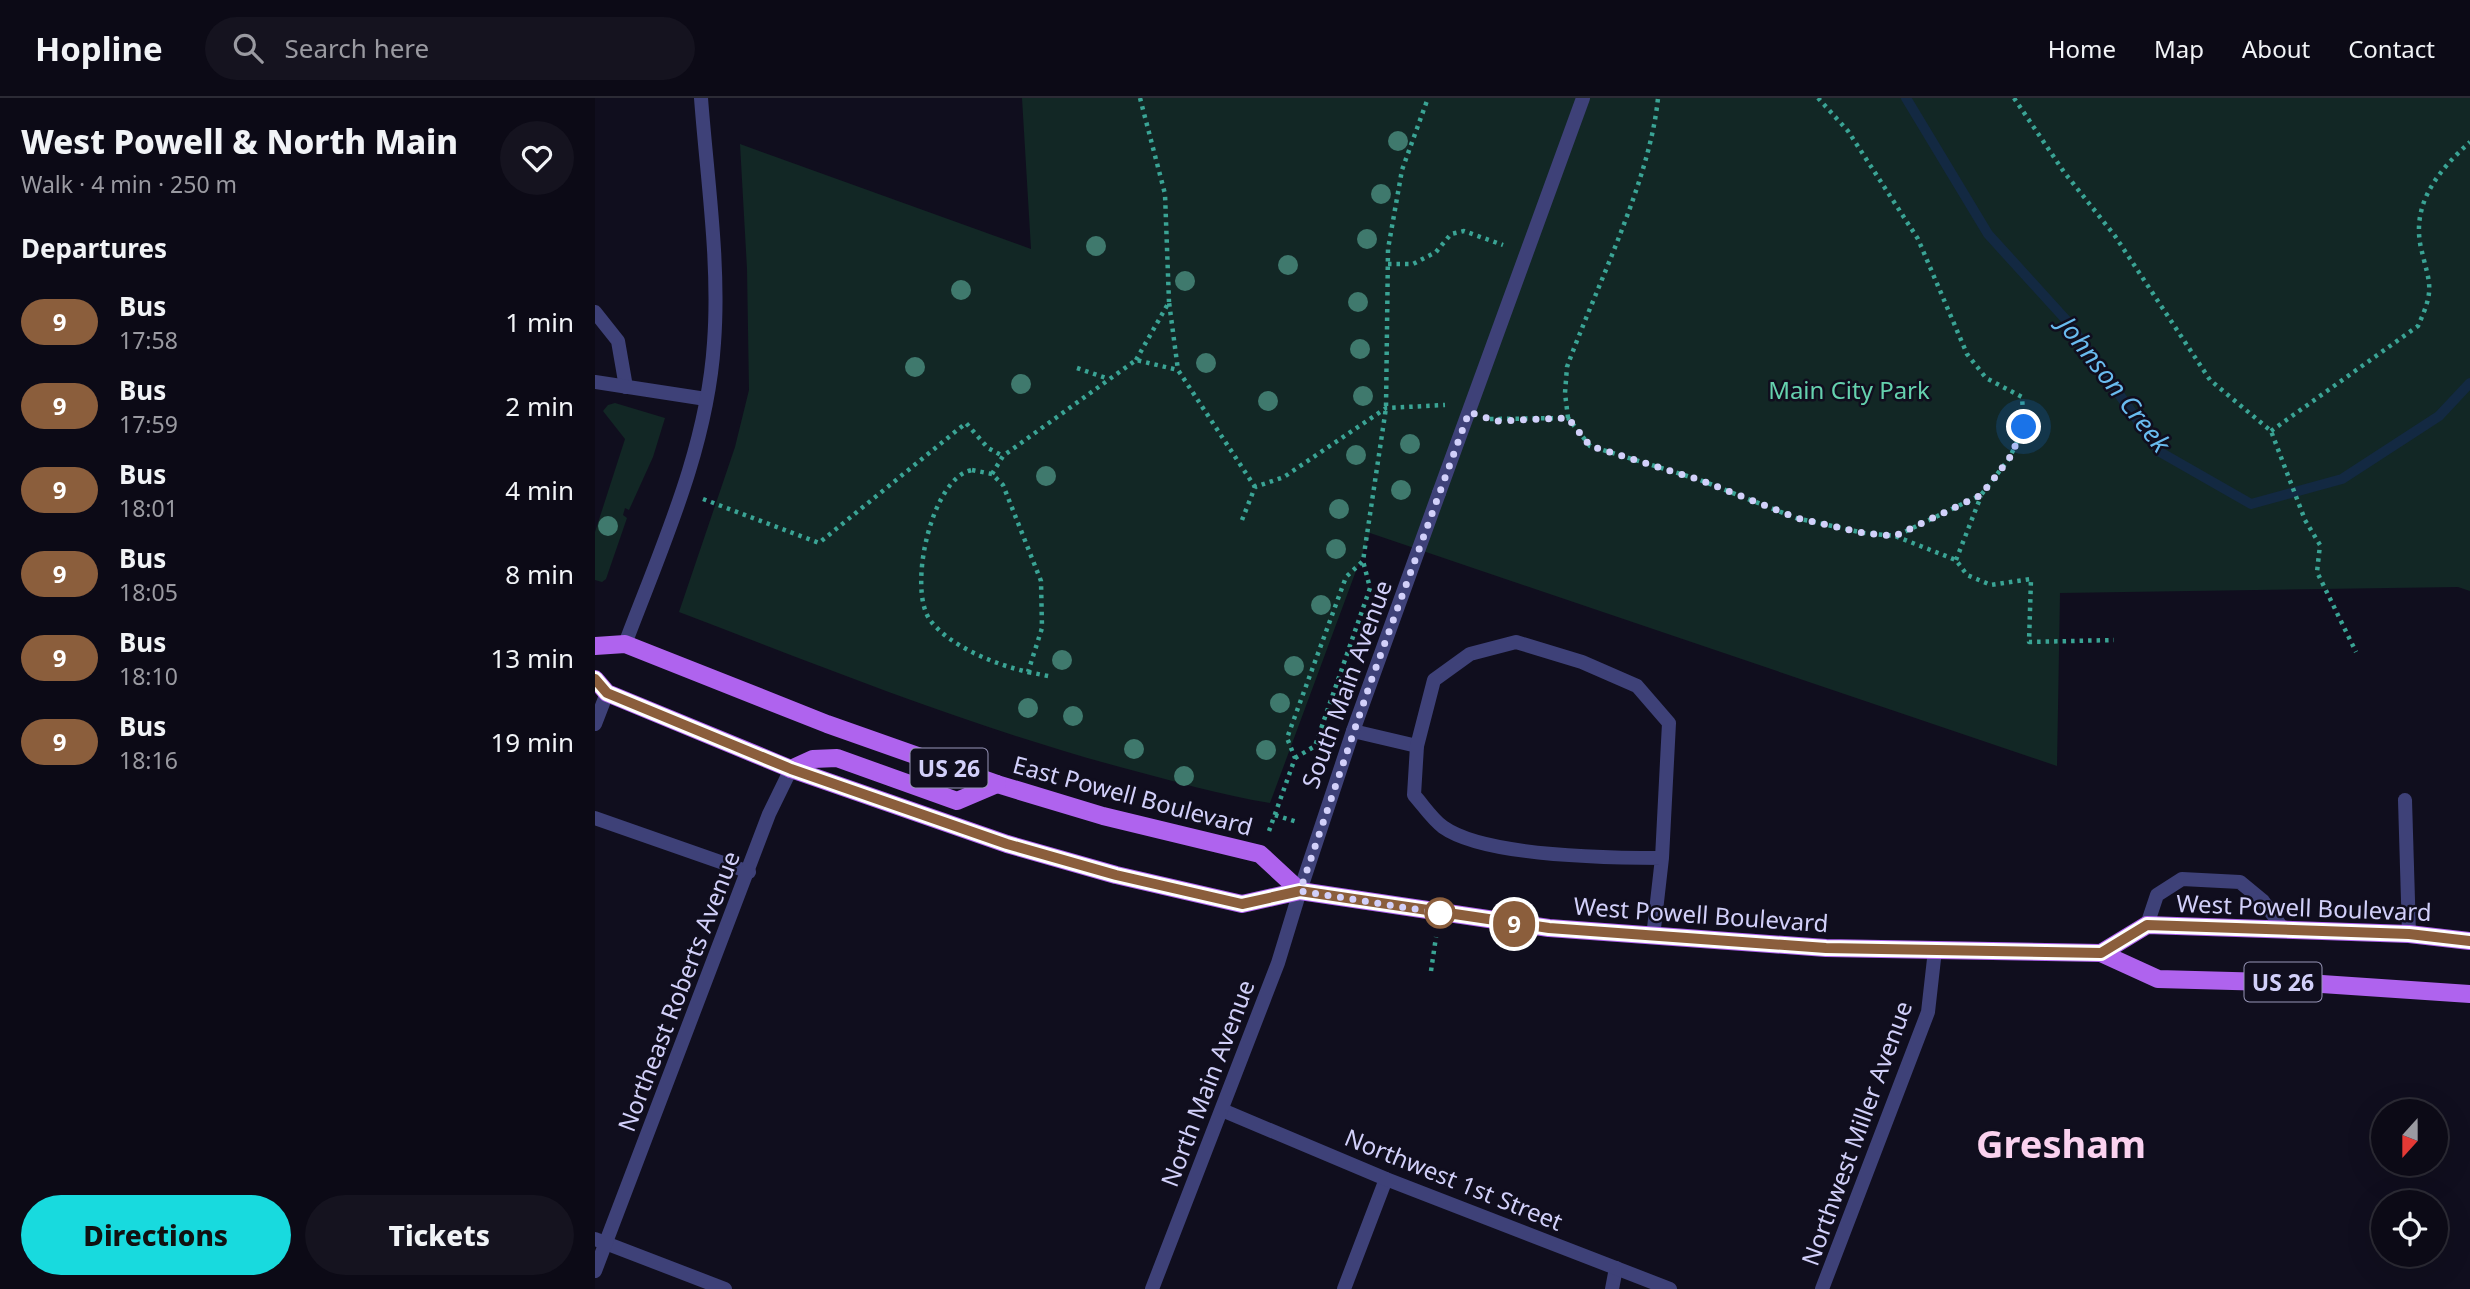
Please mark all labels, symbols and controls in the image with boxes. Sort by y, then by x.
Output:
search box [205,17,695,80]
text: Hopline [35,26,163,71]
icon: search [229,29,267,67]
text: Search here [285,30,429,66]
text: Home [2048,32,2116,65]
text: Map [2154,32,2204,65]
text: About [2242,32,2310,65]
text: Contact [2348,32,2435,65]
text: West Powell & North Main [21,119,458,164]
button: heart [500,121,574,195]
text: Walk · 4 min · 250 m [21,168,237,200]
text: Departures [21,230,167,266]
text: Bus [119,288,166,324]
text: 1 min [505,304,574,340]
text: 9 [53,305,66,338]
water label: Johnson Creek [2047,305,2180,460]
text: 17:58 [119,324,178,356]
text: Bus [119,372,166,408]
park label: Main City Park [1768,373,1930,406]
text: 2 min [505,388,574,424]
text: 9 [53,389,66,422]
text: 17:59 [119,408,178,440]
your location [2006,409,2041,444]
text: Bus [119,456,166,492]
text: 4 min [505,472,574,508]
text: 9 [53,473,66,506]
text: 18:01 [119,492,178,524]
text: Bus [119,540,166,576]
text: 8 min [505,556,574,592]
text: 9 [53,557,66,590]
street label: South Main Avenue [1293,575,1399,793]
text: 18:05 [119,576,178,608]
text: Bus [119,624,166,660]
text: 13 min [490,640,574,676]
text: 9 [53,641,66,674]
text: 18:10 [119,660,178,692]
text: Bus [119,708,166,744]
text: 19 min [490,724,574,760]
text: 9 [53,725,66,758]
text: 18:16 [119,744,178,776]
street label: East Powell Boulevard [1010,747,1256,843]
road number: US 26 [911,748,987,788]
street label: Northeast Roberts Avenue [609,846,747,1136]
street label: West Powell Boulevard [2176,886,2432,928]
street label: West Powell Boulevard [1572,889,1830,939]
unlabelled marker [1425,898,1455,928]
line badge: 9 [1491,901,1537,947]
text: 9 [1507,907,1521,940]
road number: US 26 [2245,962,2321,1002]
street label: North Main Avenue [1152,975,1262,1191]
street label: Northwest Miller Avenue [1793,996,1919,1270]
north arrow [2371,1099,2448,1176]
map controls [2371,1099,2448,1267]
district label: Gresham [1976,1117,2146,1169]
street label: Northwest 1st Street [1340,1120,1568,1238]
button: locate [2371,1190,2448,1267]
button: Directions [21,1195,291,1275]
button: Tickets [305,1195,574,1275]

